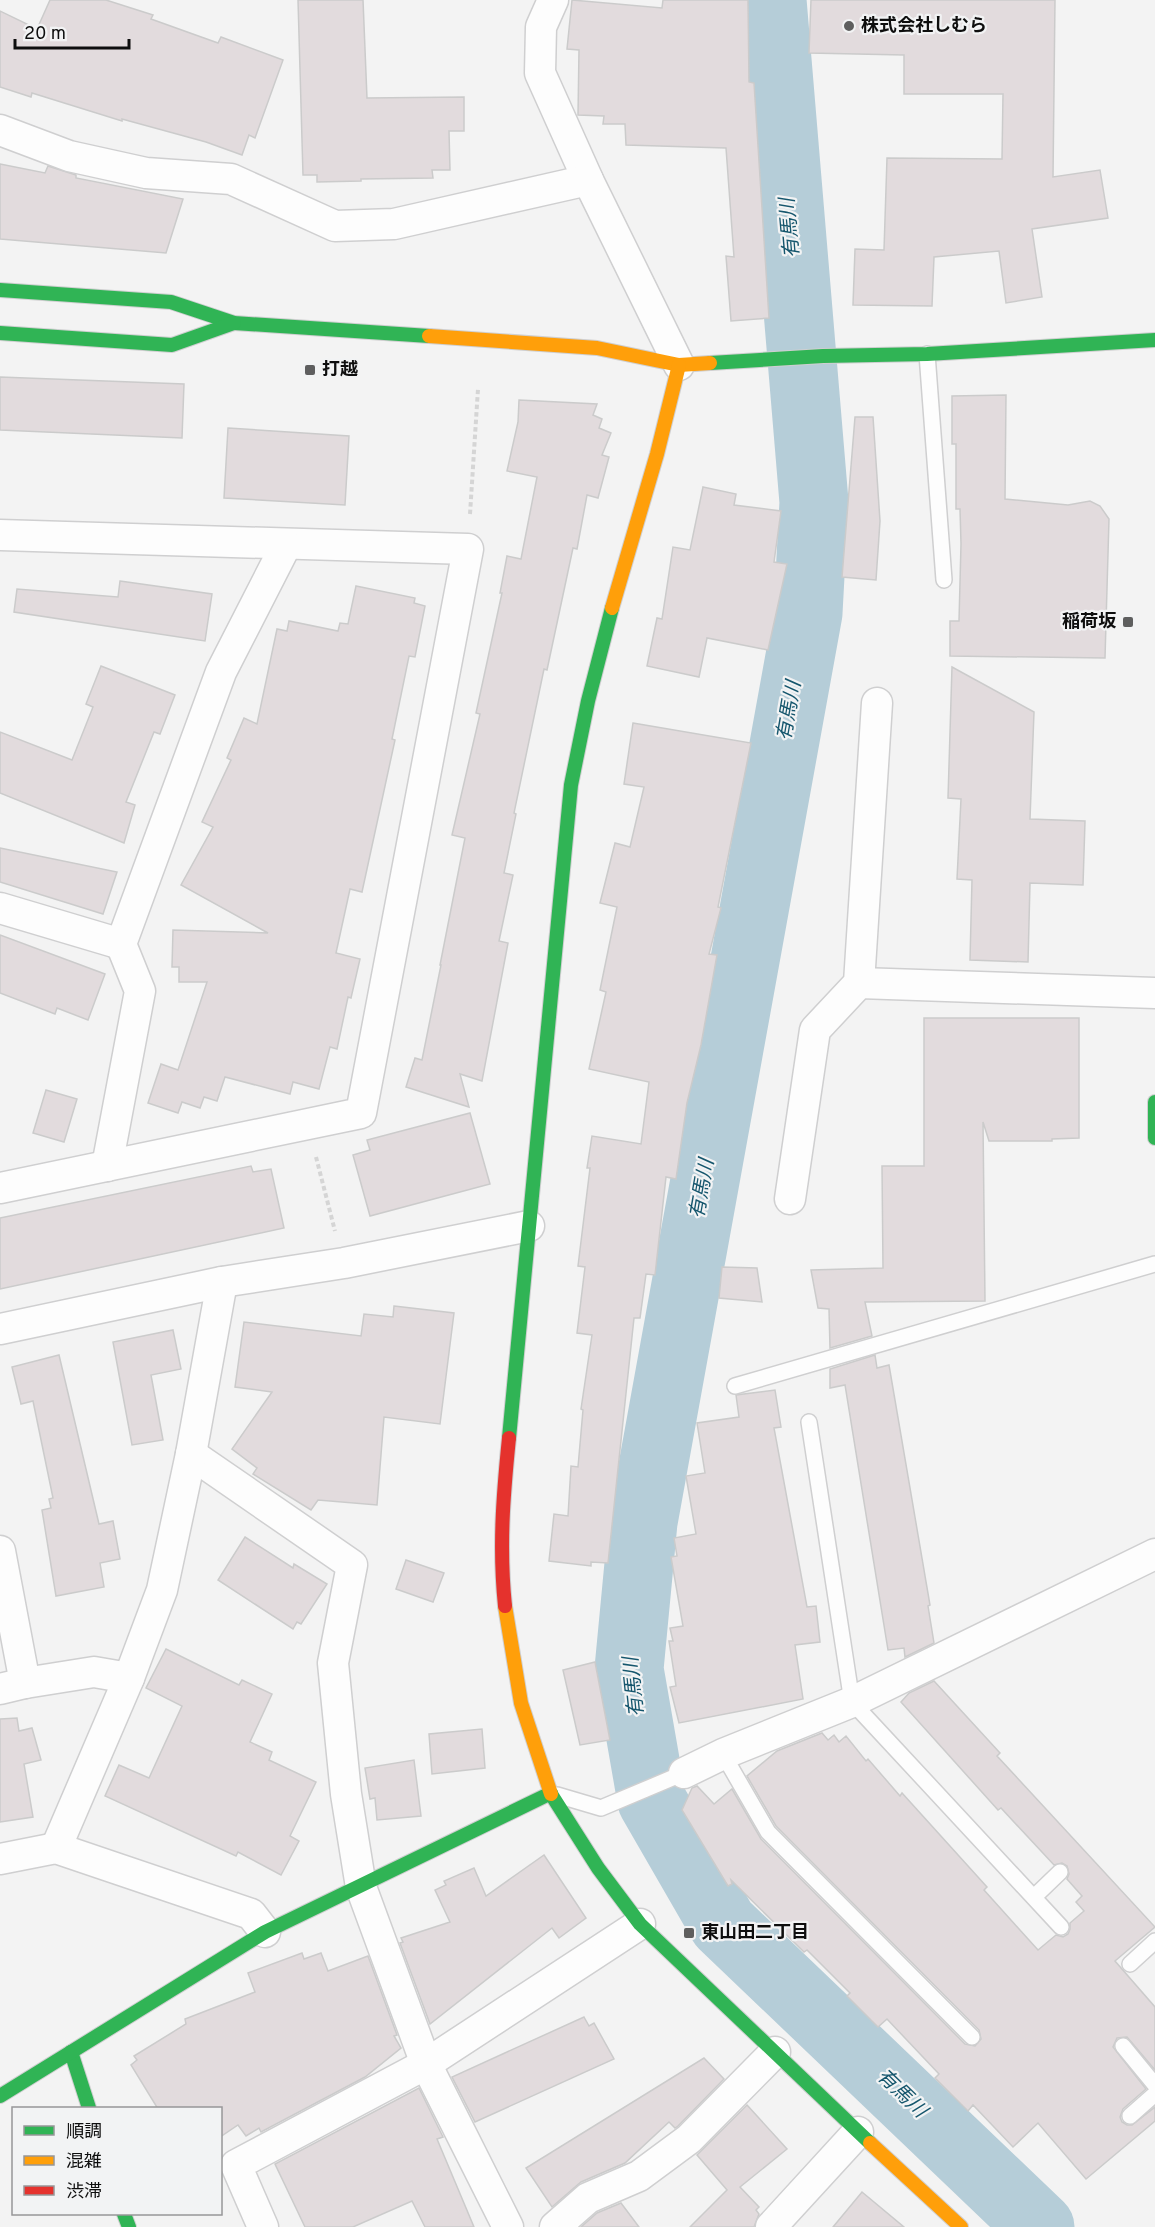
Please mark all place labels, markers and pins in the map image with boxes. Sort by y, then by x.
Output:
place label: 株式会社しむら [861,15,987,38]
marker: 株式会社しむら [842,19,856,33]
place label: 打越 [322,359,358,382]
marker: 打越 [303,363,317,377]
place label: 稲荷坂 [1062,611,1117,634]
marker: 稲荷坂 [1121,615,1135,629]
place label: 東山田二丁目 [701,1922,809,1945]
marker: 東山田二丁目 [682,1926,696,1940]

